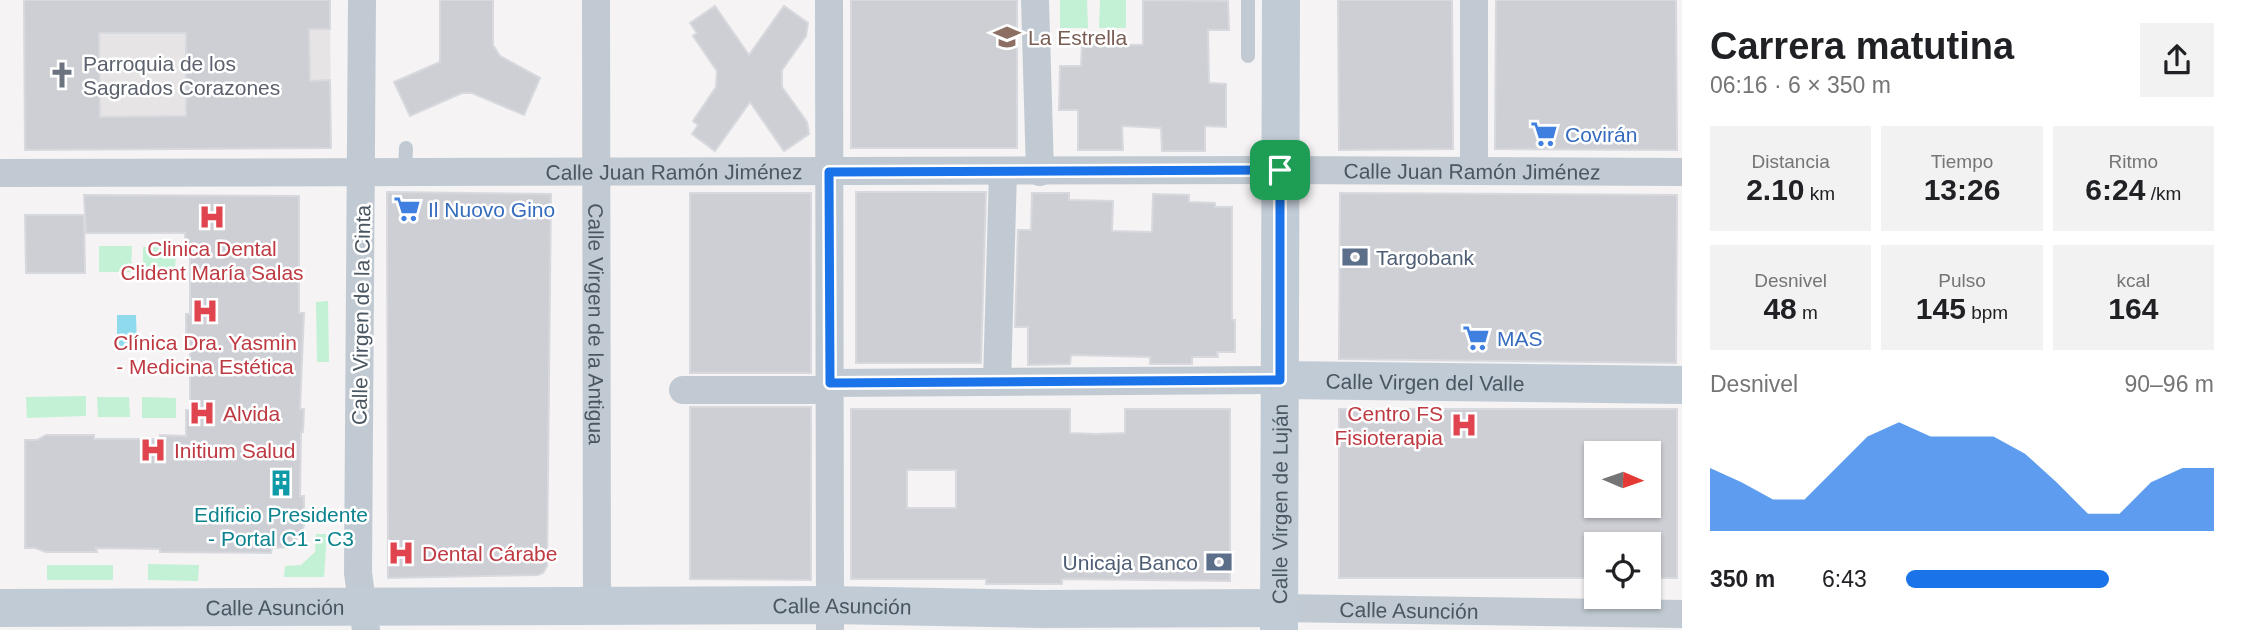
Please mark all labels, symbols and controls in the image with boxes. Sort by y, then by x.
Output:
school or university icon: La Estrella [992,22,1022,52]
button: share [2140,23,2214,97]
text: Carrera matutina [1710,25,2014,67]
place label: La Estrella [1028,26,1128,49]
place label: Parroquia de los Sagrados Corazones [83,52,280,99]
church icon: Parroquia de los Sagrados Corazones [47,60,77,90]
text: 06:16 · 6 × 350 m [1710,72,1891,98]
supermarket icon: Covirán [1529,119,1559,149]
place label: Covirán [1565,123,1637,146]
pin [1250,140,1310,200]
icon: arrive [1261,151,1299,189]
text: Distancia [1752,151,1830,172]
text: Tiempo [1931,151,1993,172]
text: Ritmo [2109,151,2158,172]
street label: Calle Juan Ramón Jiménez [1343,159,1601,183]
street label: Calle Juan Ramón Jiménez [545,160,803,183]
text: 2.10 [1746,173,1805,206]
text: 13:26 [1924,173,2000,206]
text: 6:24 [2085,173,2145,206]
text: km [1805,183,1835,204]
text: /km [2145,183,2181,204]
supermarket icon: Il Nuovo Gino [392,194,422,224]
place label: Il Nuovo Gino [428,198,555,221]
hospital icon: Clinica Dental Clident María Salas [197,202,227,232]
street label: Calle Virgen de la Antigua [585,203,608,445]
street label: Calle Virgen de la Cinta [348,204,374,425]
place label: Clinica Dental Clident María Salas [120,237,304,284]
bank icon: Targobank [1340,242,1370,272]
place label: Targobank [1376,246,1475,269]
text: Desnivel [1754,270,1827,291]
text: Pulso [1938,270,1986,291]
text: kcal [2116,270,2150,291]
text: 48 [1763,292,1797,325]
text: 145 [1916,292,1966,325]
text: 164 [2108,292,2158,325]
hospital icon: Clínica Dra. Yasmin - Medicina Estética [190,296,220,326]
text: m [1797,302,1818,323]
text: bpm [1966,302,2008,323]
supermarket icon: MAS [1461,323,1491,353]
place label: MAS [1497,327,1543,350]
place label: Clínica Dra. Yasmin - Medicina Estética [113,331,297,378]
street label: Calle Virgen del Valle [1325,369,1525,395]
text: Desnivel [1710,371,1798,397]
text: 90–96 m [2124,371,2214,397]
hospital icon: Alvida [187,398,217,428]
place label: Alvida [223,402,281,425]
place label: Centro FS Fisioterapia [1334,402,1443,449]
street label: Calle Virgen de Luján [1268,404,1291,604]
hospital icon: Centro FS Fisioterapia [1449,410,1479,440]
hospital icon: Initium Salud [138,435,168,465]
place label: Initium Salud [174,439,295,462]
north arrow [1584,441,1661,518]
map controls [1584,441,1661,609]
building icon: Edificio Presidente - Portal C1 - C3 [266,468,296,498]
place label: Edificio Presidente - Portal C1 - C3 [194,503,368,550]
button: locate [1584,532,1661,609]
hospital icon: Dental Cárabe [386,538,416,568]
place label: Dental Cárabe [422,542,557,565]
bank icon: Unicaja Banco [1204,547,1234,577]
place label: Unicaja Banco [1063,551,1198,574]
text: 350 m [1710,566,1775,592]
text: 6:43 [1822,566,1867,592]
street label: Calle Asunción [772,593,912,618]
street label: Calle Asunción [205,595,345,619]
street label: Calle Asunción [1339,597,1479,622]

